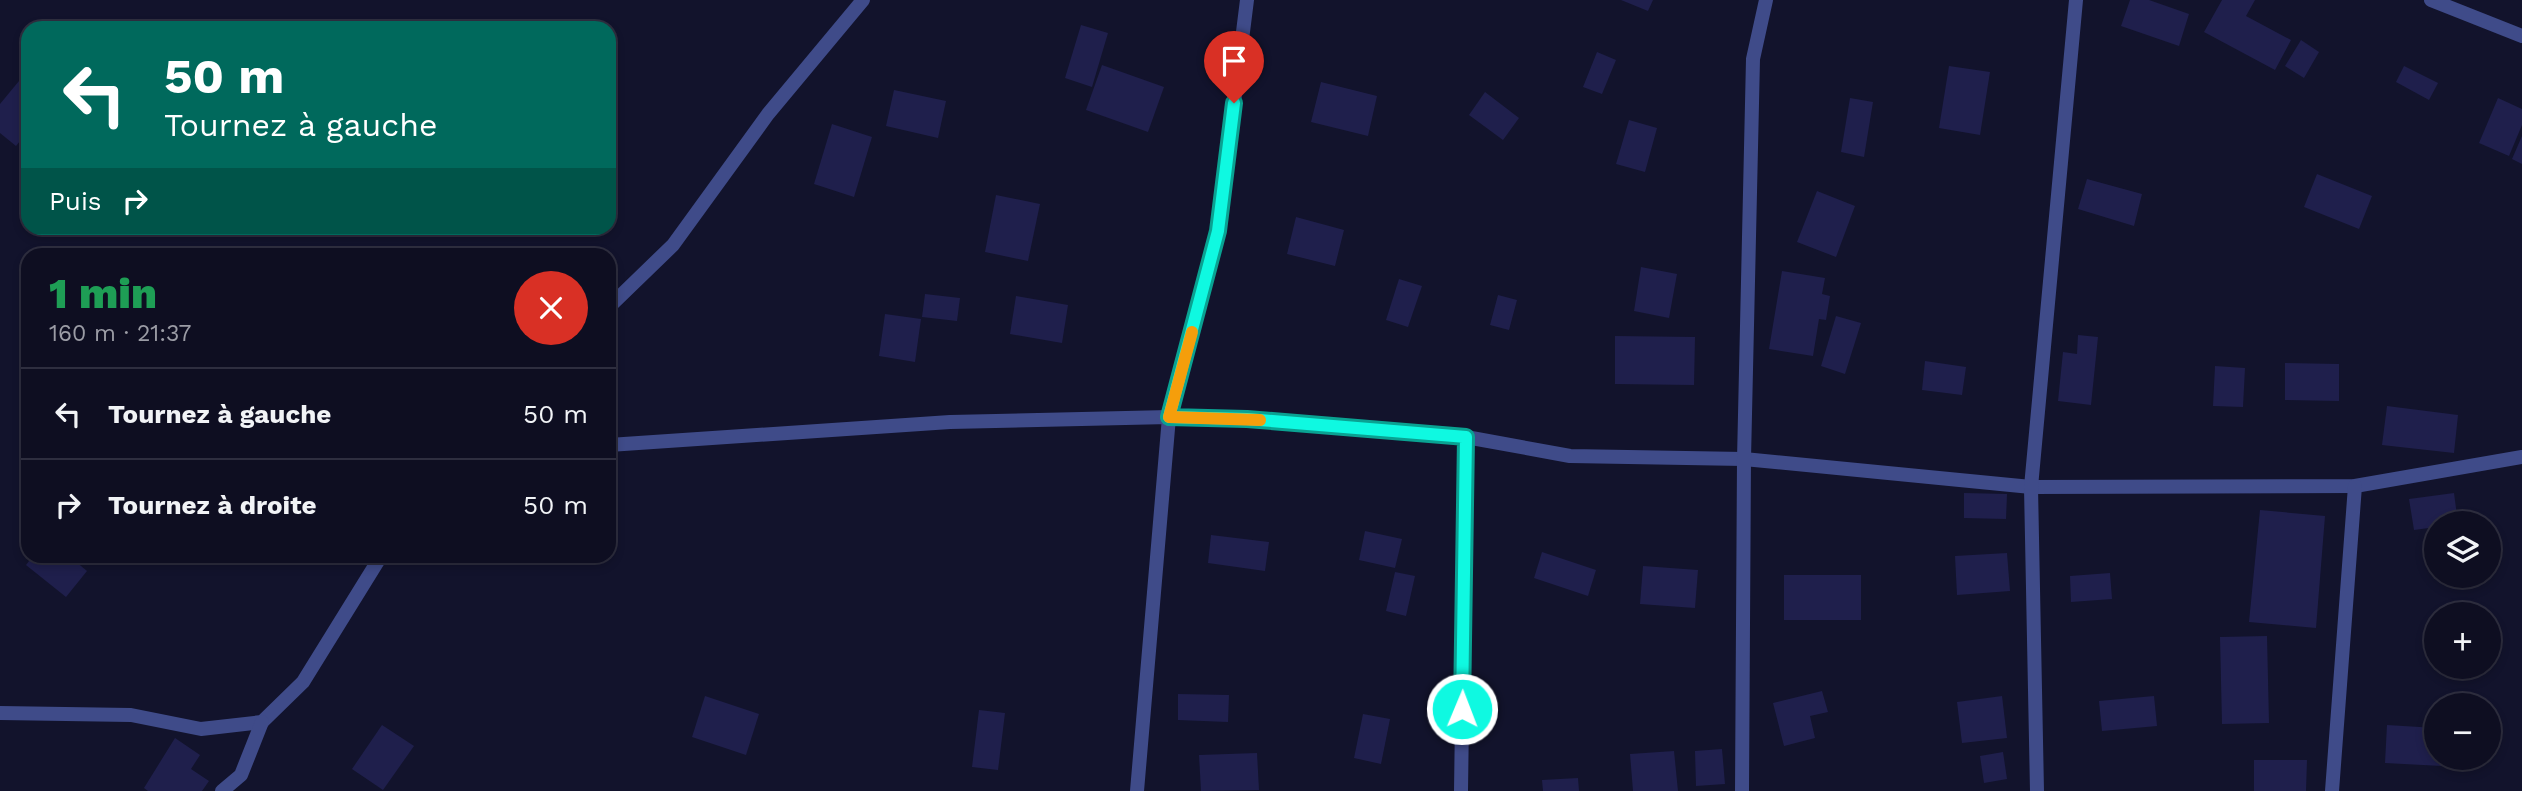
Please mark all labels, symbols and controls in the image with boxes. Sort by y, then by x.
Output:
pin [1204,31,1264,103]
icon: arrive [1215,42,1253,80]
text: 50 m [164,47,284,105]
icon: left [49,49,140,140]
text: Tournez à gauche [164,106,437,144]
icon: right [116,182,154,220]
text: Puis [49,186,102,216]
text: 1 min [49,269,157,318]
button: close [514,271,588,345]
text: 160 m · 21:37 [49,320,192,347]
icon: left [49,395,87,433]
text: Tournez à gauche [108,399,331,429]
text: 50 m [523,399,588,429]
icon: right [49,486,87,524]
text: Tournez à droite [108,490,317,520]
text: 50 m [523,490,588,520]
map controls [2424,511,2501,770]
button: layers [2424,511,2501,588]
button: + [2424,602,2501,679]
position arrow [1425,672,1499,746]
button: − [2424,693,2501,770]

